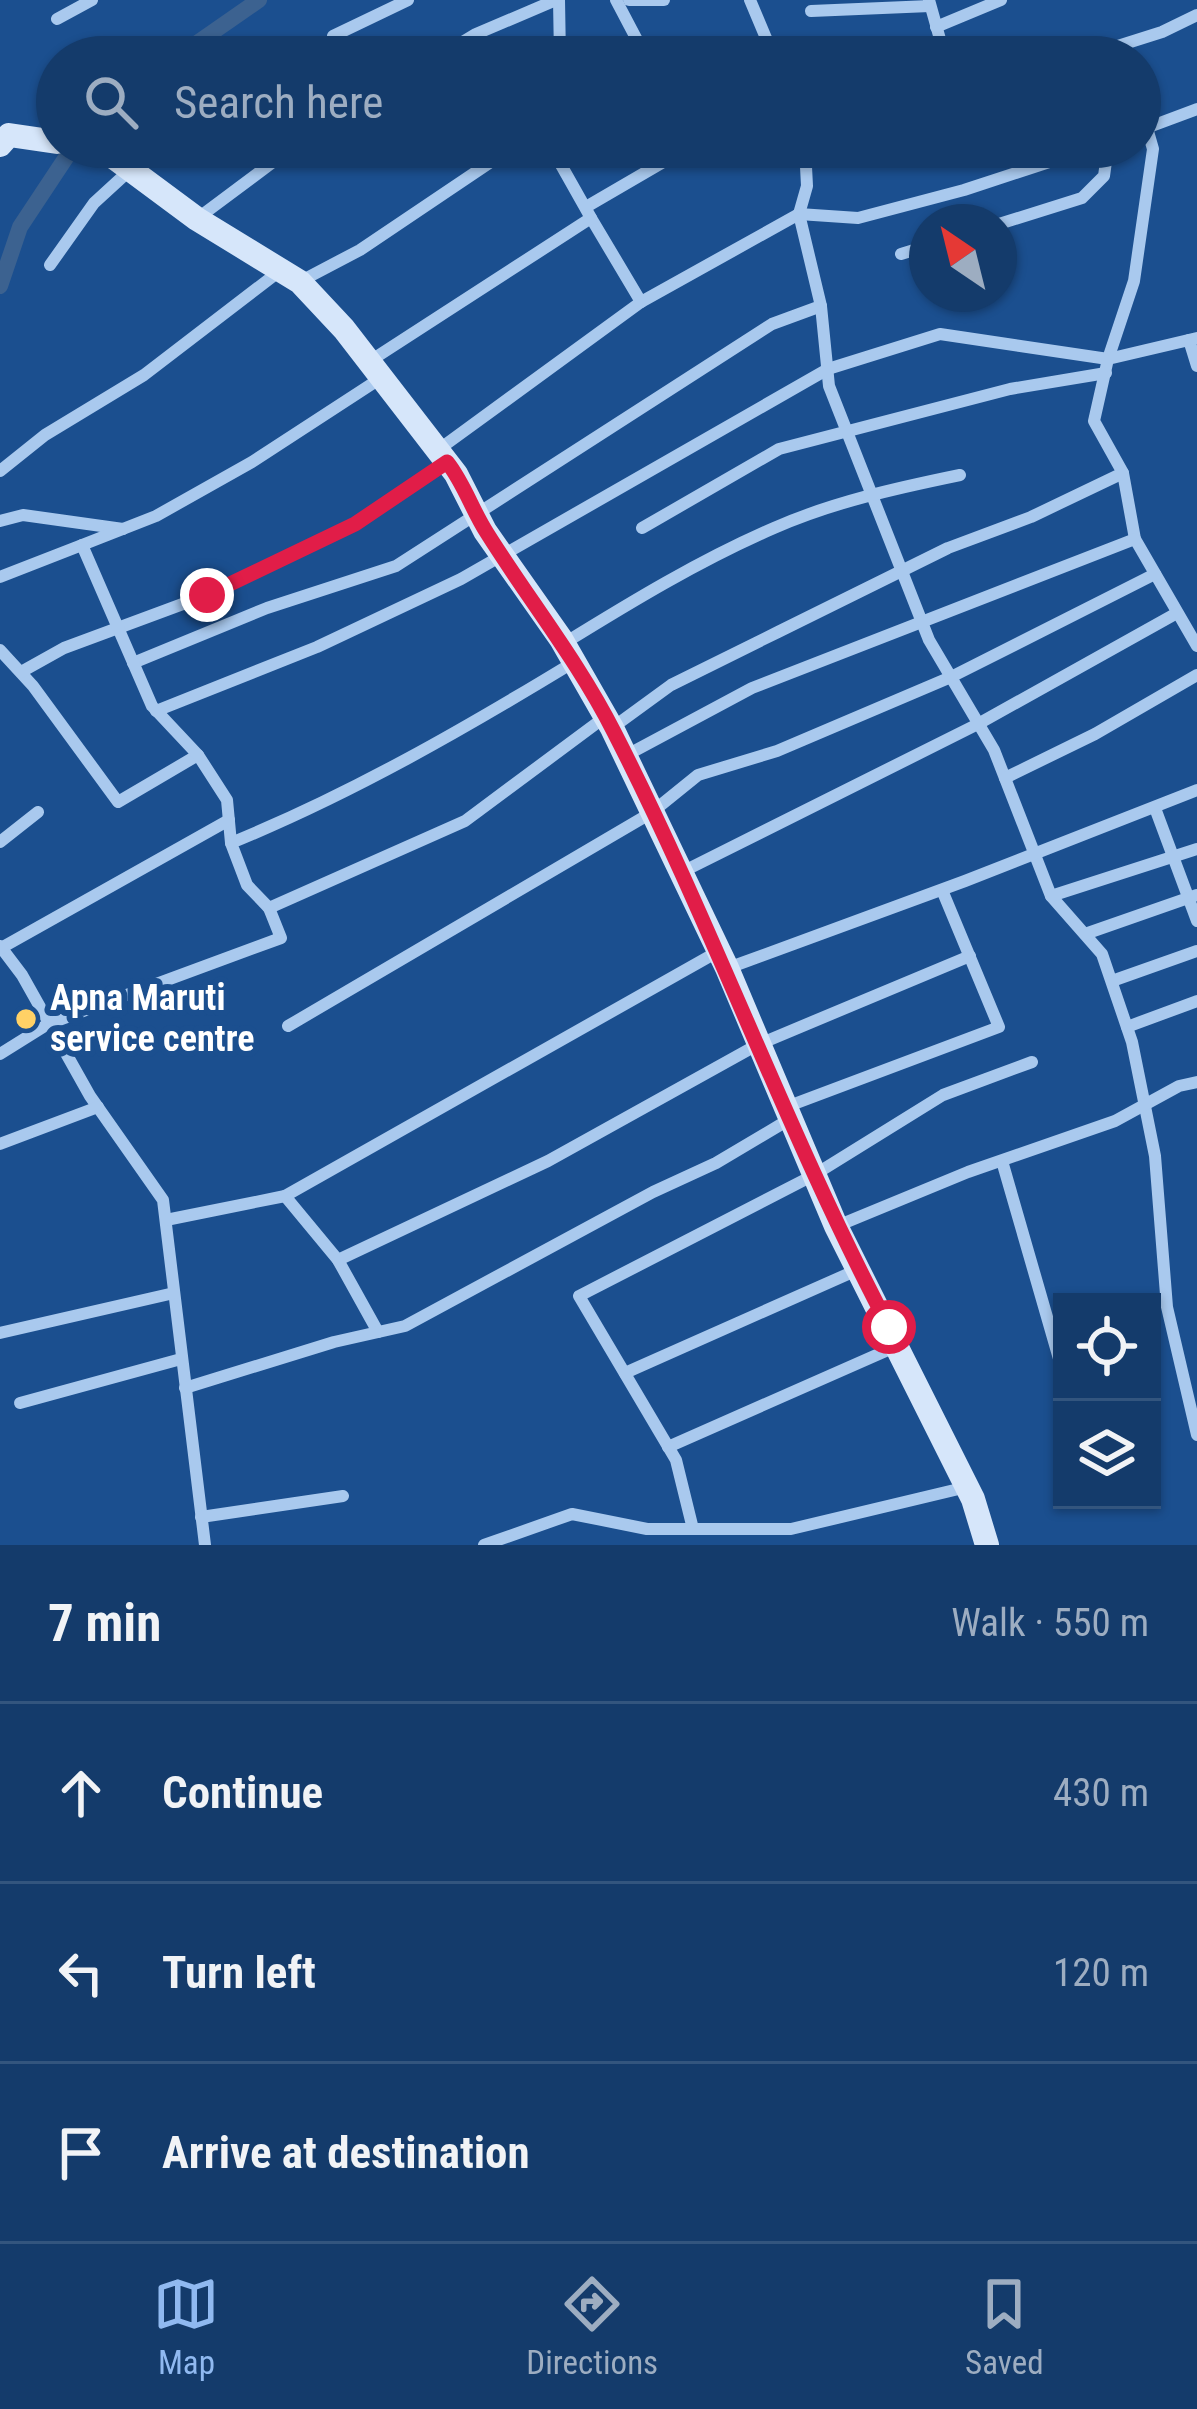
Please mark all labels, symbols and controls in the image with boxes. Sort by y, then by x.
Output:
search box [36,36,1161,168]
icon: search [78,69,144,135]
text: Search here [174,76,383,129]
north arrow [909,204,1017,312]
route end [180,568,234,622]
place label: Apna Maruti service centre [50,977,254,1060]
marker: Apna Maruti service centre [13,1006,39,1032]
map controls [1053,1293,1161,1509]
button: locate [1053,1293,1161,1401]
route start [862,1300,916,1354]
button: layers [1053,1401,1161,1509]
text: 7 min [48,1594,161,1653]
text: Walk · 550 m [951,1600,1149,1646]
icon: ahead [48,1760,114,1826]
text: Continue [162,1766,323,1819]
text: 430 m [1053,1770,1149,1816]
icon: left [48,1940,114,2006]
text: Turn left [162,1946,316,1999]
text: 120 m [1053,1950,1149,1996]
icon: arrive [48,2120,114,2186]
text: Arrive at destination [162,2126,530,2179]
tab: Map [153,2271,219,2382]
tab: Directions [526,2271,658,2382]
tab: Saved [965,2271,1044,2382]

